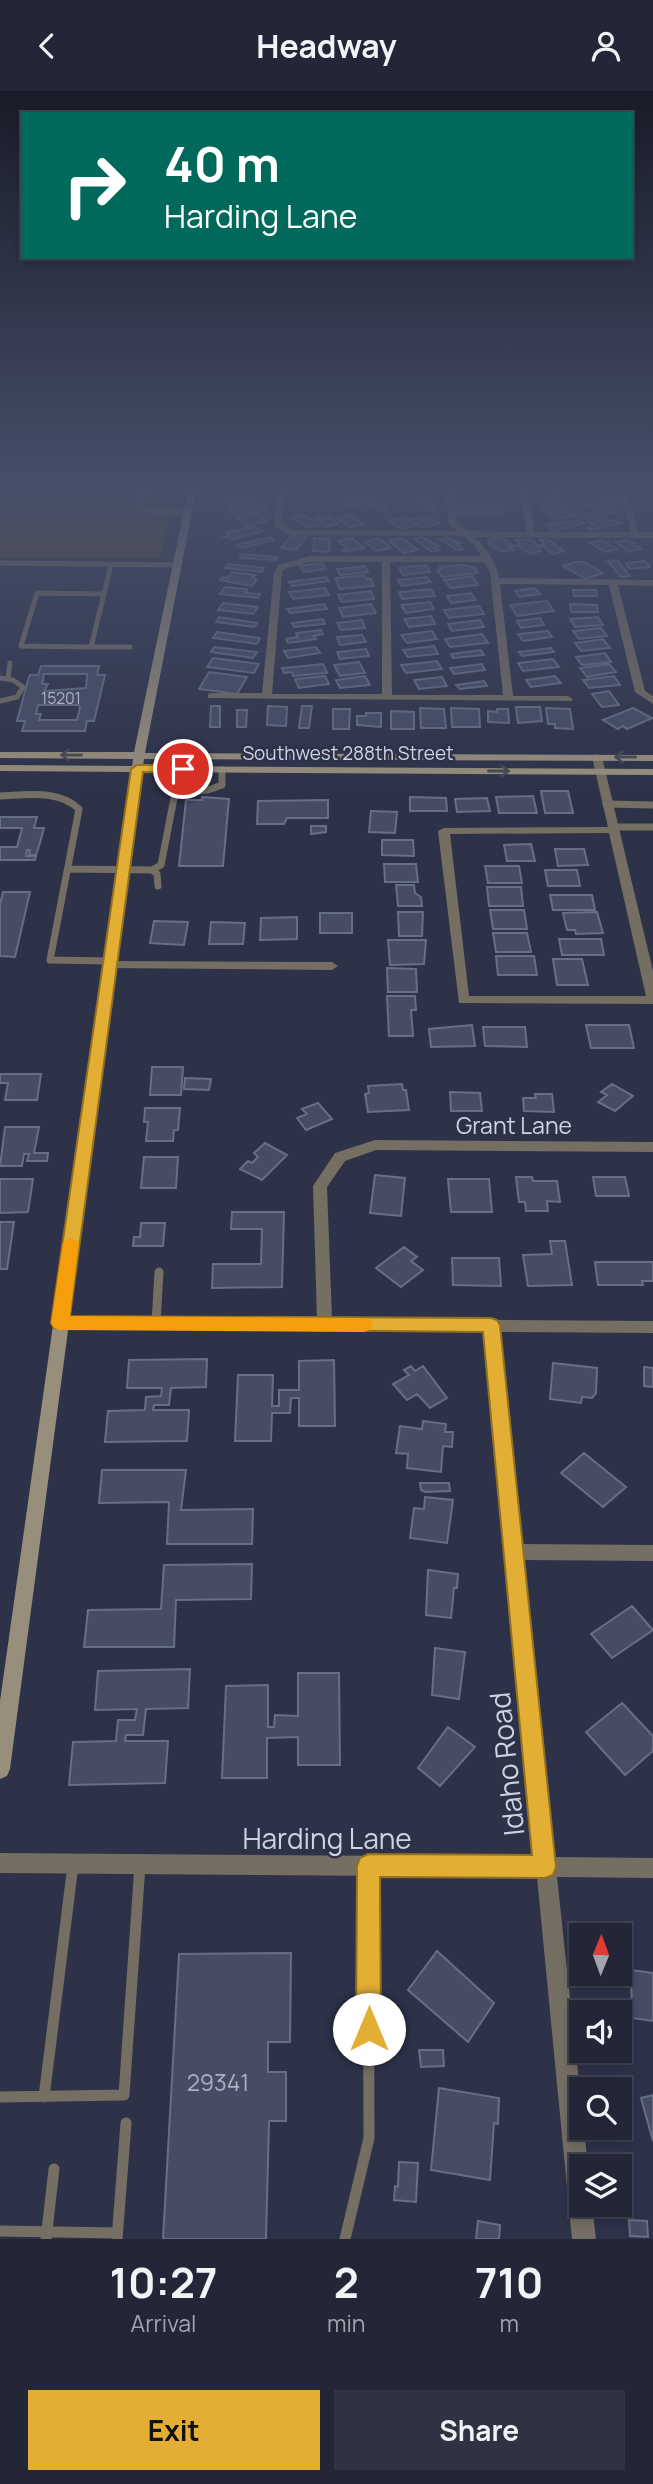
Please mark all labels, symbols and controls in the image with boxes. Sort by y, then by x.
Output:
text: Headway [256,24,397,68]
icon: back [28,27,66,65]
icon: person [587,27,625,65]
text: 40 m [164,130,280,197]
icon: right [49,140,140,231]
text: Harding Lane [164,194,357,238]
house number: 15201 [41,687,81,709]
pin [153,739,213,799]
street label: Southwest 288th Street [242,740,454,766]
one-way arrow [59,748,82,762]
icon: arrive [164,750,202,788]
one-way arrow [614,750,637,764]
one-way arrow [488,764,511,778]
street label: Grant Lane [456,1109,572,1141]
street label: Idaho Road [480,1690,532,1838]
street label: Harding Lane [242,1819,412,1857]
north arrow [569,1923,632,1986]
map controls [569,1923,632,2217]
position arrow [332,1992,406,2066]
button: sound [569,2000,632,2063]
house number: 29341 [187,2066,249,2098]
button: search [569,2077,632,2140]
button: layers [569,2154,632,2217]
text: 10:27 [110,2253,217,2311]
text: 2 [334,2253,359,2311]
text: 710 [475,2253,543,2311]
text: Arrival [131,2307,196,2339]
text: min [327,2307,365,2339]
text: m [499,2307,519,2339]
button: Exit [28,2390,320,2470]
button: Share [334,2390,625,2470]

